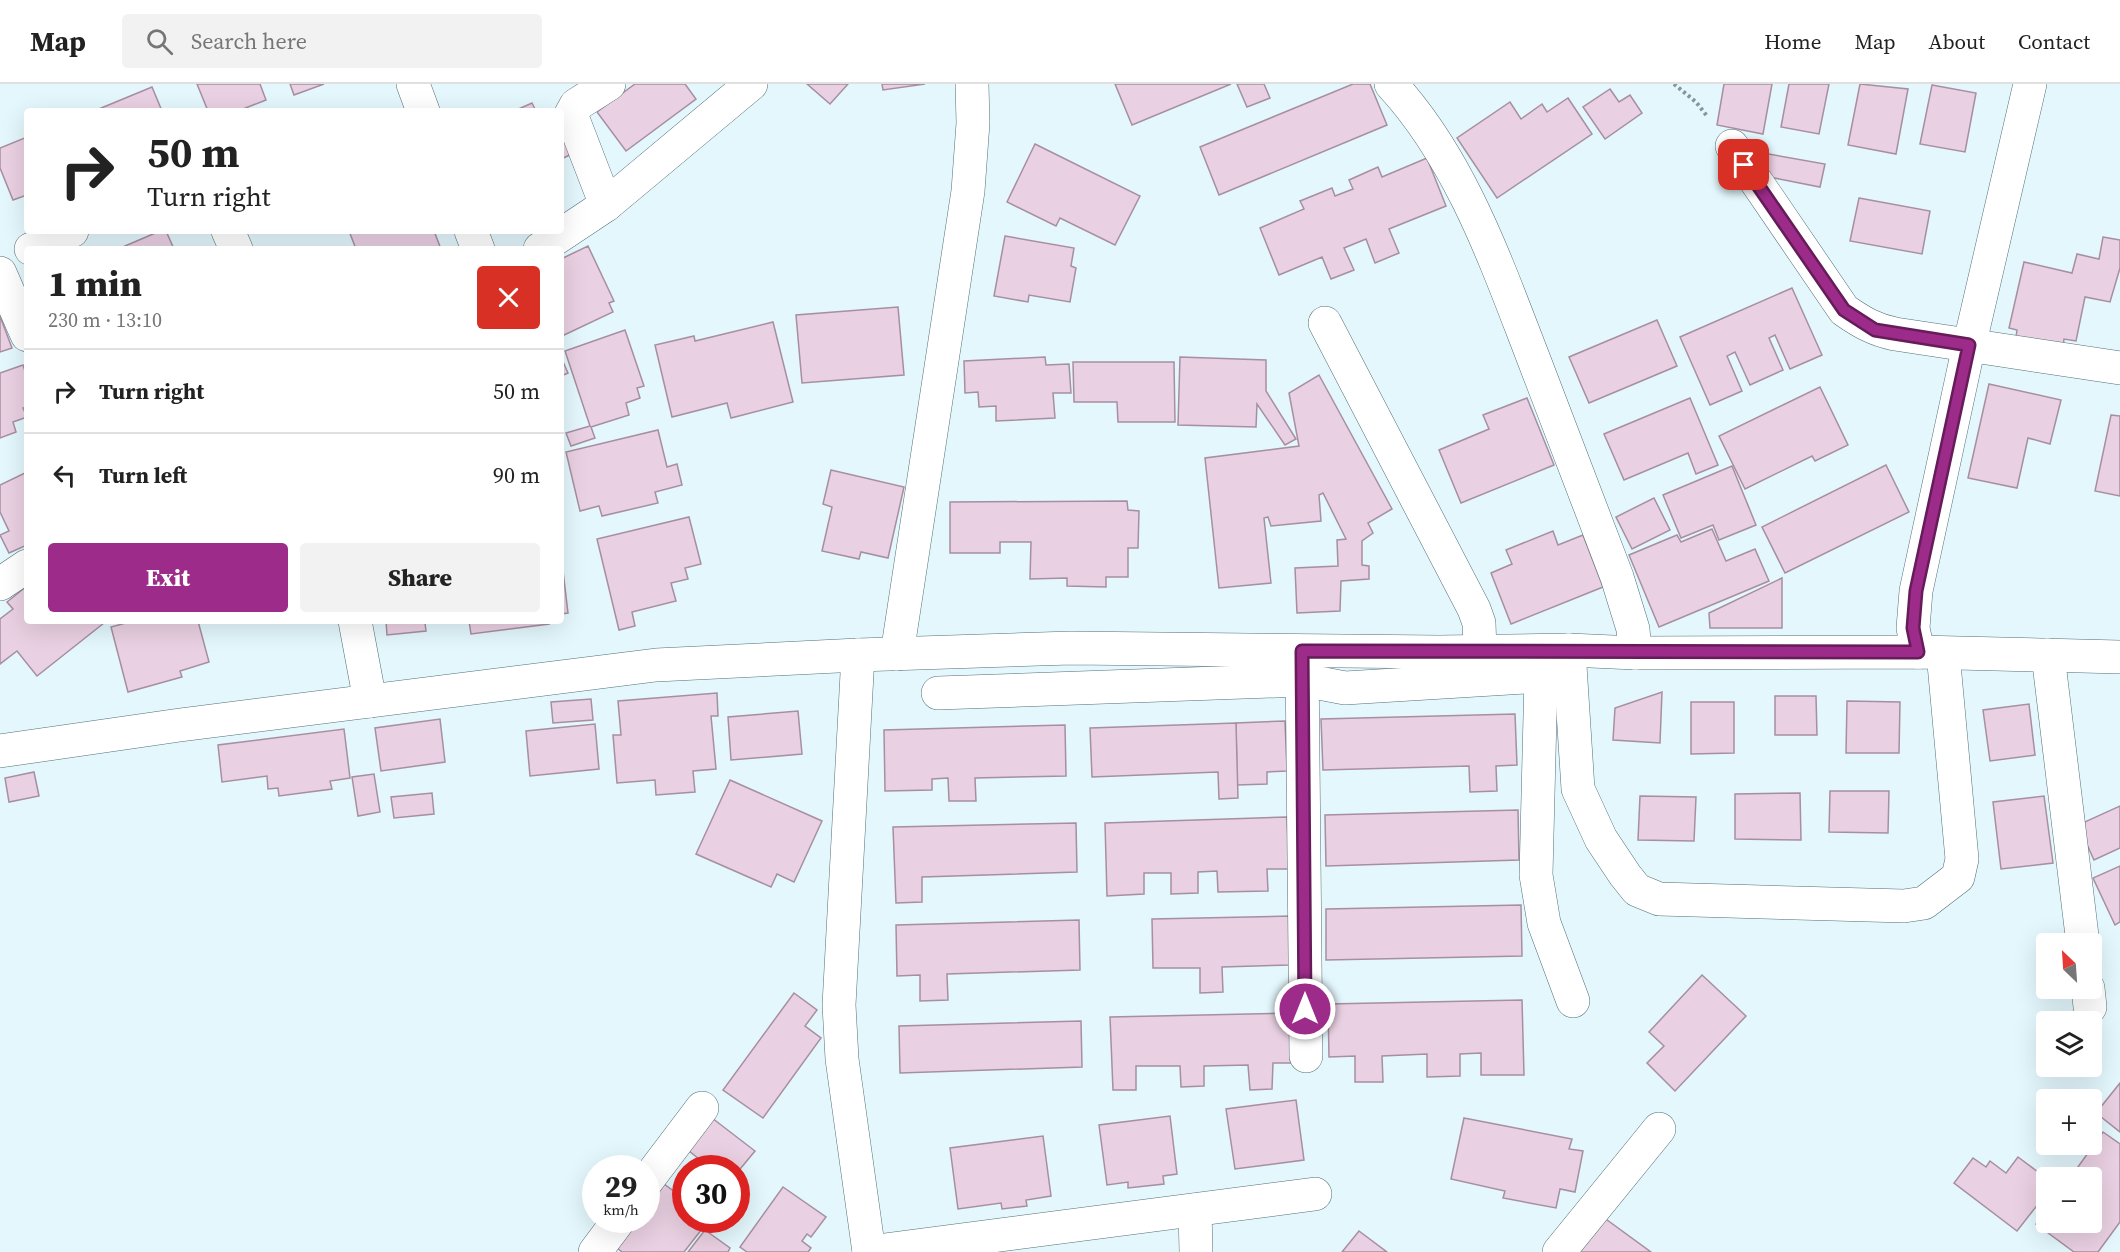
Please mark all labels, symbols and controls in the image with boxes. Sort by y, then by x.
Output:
search box [122,14,542,68]
text: Map [30,22,86,60]
icon: search [143,25,176,58]
text: Search here [191,26,307,56]
text: Home [1764,27,1822,56]
text: Map [1855,27,1896,56]
text: About [1929,27,1985,56]
text: Contact [2018,27,2090,56]
text: 50 m [147,123,240,181]
icon: right [48,132,126,210]
pin [1718,139,1769,190]
icon: arrive [1727,148,1760,181]
text: Turn right [147,178,271,215]
text: 1 min [48,259,142,308]
button: close [477,266,540,329]
text: 230 m · 13:10 [48,306,162,334]
icon: right [48,375,81,408]
text: Turn right [99,376,204,406]
text: 50 m [493,376,540,406]
icon: left [48,459,81,492]
text: Turn left [99,460,187,490]
text: 90 m [493,460,540,490]
button: Exit [48,543,288,612]
button: Share [300,543,540,612]
north arrow [2036,933,2102,999]
map controls [2036,933,2102,1233]
position arrow [1273,977,1337,1041]
button: layers [2036,1011,2102,1077]
button: + [2036,1089,2102,1155]
speed limit sign: 30 [672,1155,750,1233]
text: 29 [605,1166,637,1207]
button: − [2036,1167,2102,1233]
text: km/h [603,1199,639,1220]

